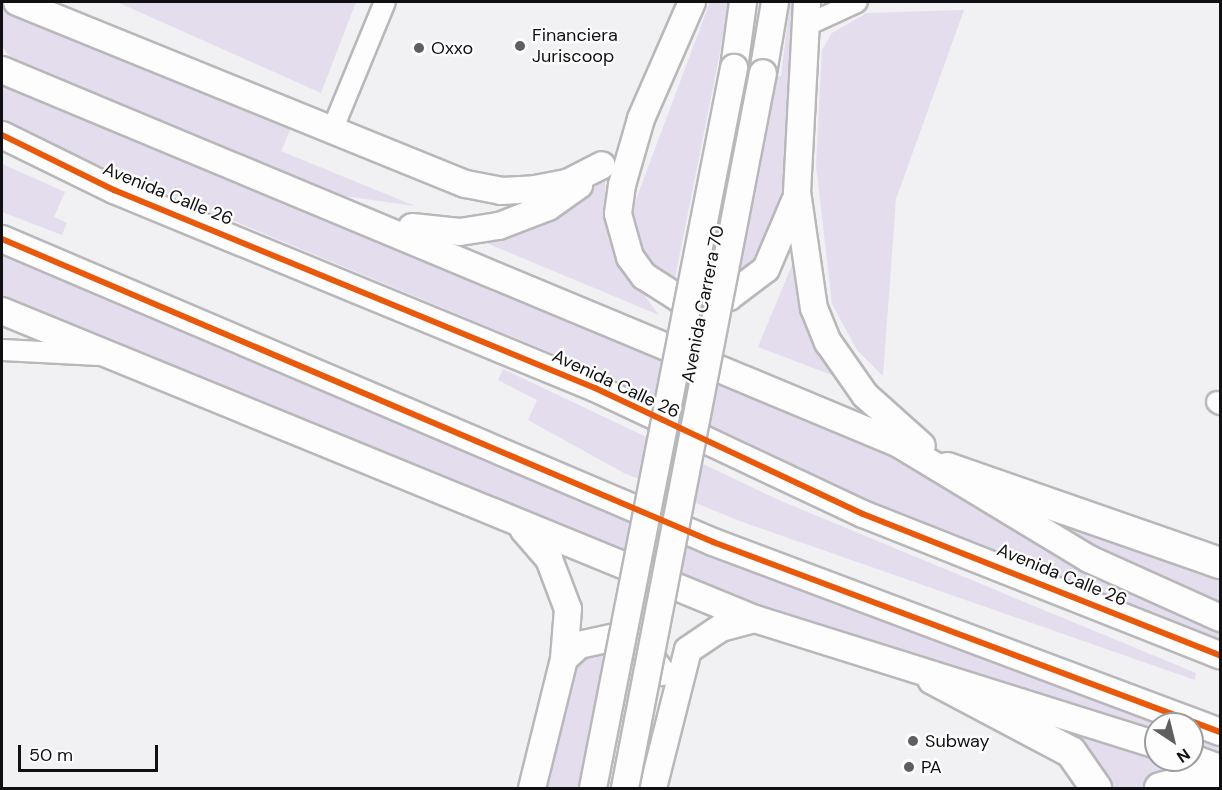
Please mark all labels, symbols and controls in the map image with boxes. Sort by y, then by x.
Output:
place label: Financiera Juriscoop [532,25,618,68]
place label: Oxxo [431,37,473,59]
marker: Financiera Juriscoop [513,39,527,53]
marker: Oxxo [412,41,426,55]
street label: Avenida Calle 26 [100,158,236,230]
street label: Avenida Carrera 70 [677,224,729,384]
street label: Avenida Calle 26 [549,345,683,423]
street label: Avenida Calle 26 [994,539,1130,611]
north arrow [1144,712,1204,772]
place label: Subway [925,730,990,752]
scale bar [21,733,160,771]
marker: Subway [906,734,920,748]
text: 50 m [29,743,73,767]
text: N [1173,744,1194,767]
place label: PA [921,756,942,778]
marker: PA [902,760,916,774]

